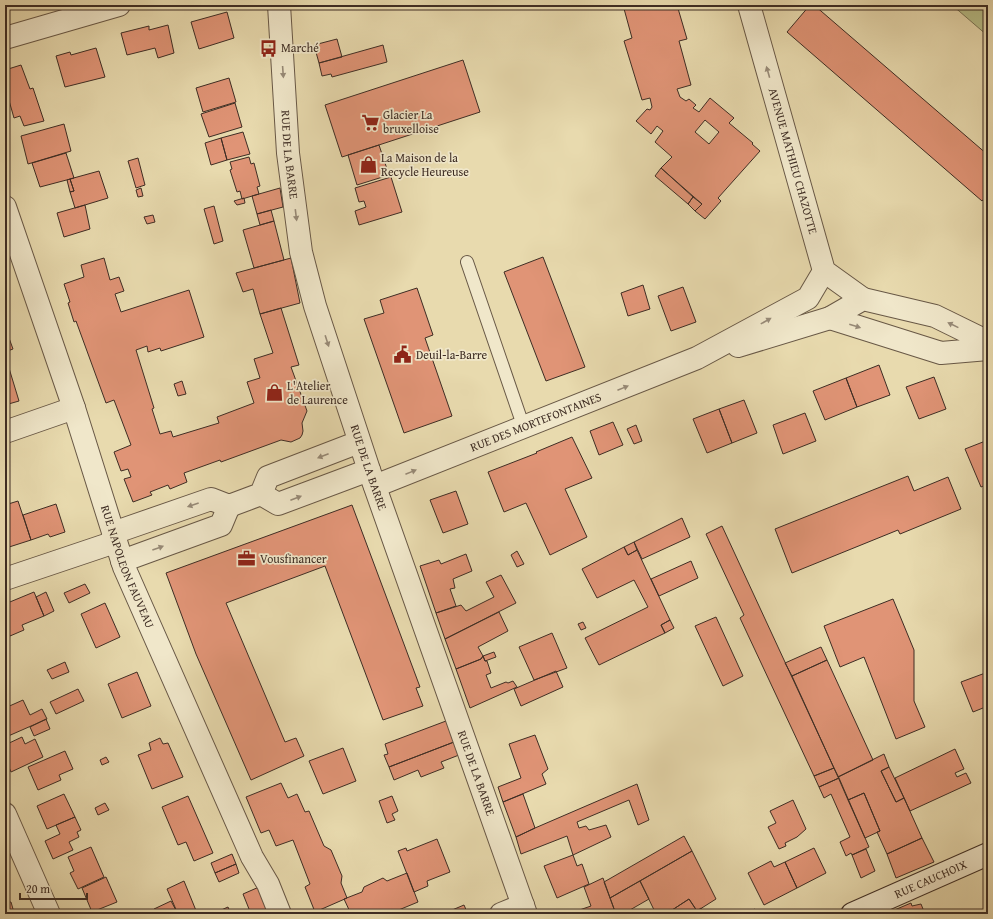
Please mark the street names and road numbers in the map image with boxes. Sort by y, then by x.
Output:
street label: AVENUE MATHIEU CHAZOTTE [765,86,822,236]
street label: RUE DE LA BARRE [277,110,303,200]
street label: RUE DES MORTEFONTAINES [467,388,604,455]
street label: RUE DE LA BARRE [347,422,392,512]
street label: RUE NAPOLEON FAUVEAU [97,503,159,631]
street label: RUE DE LA BARRE [454,728,500,818]
street label: RUE CAUCHOIX [892,855,970,902]

